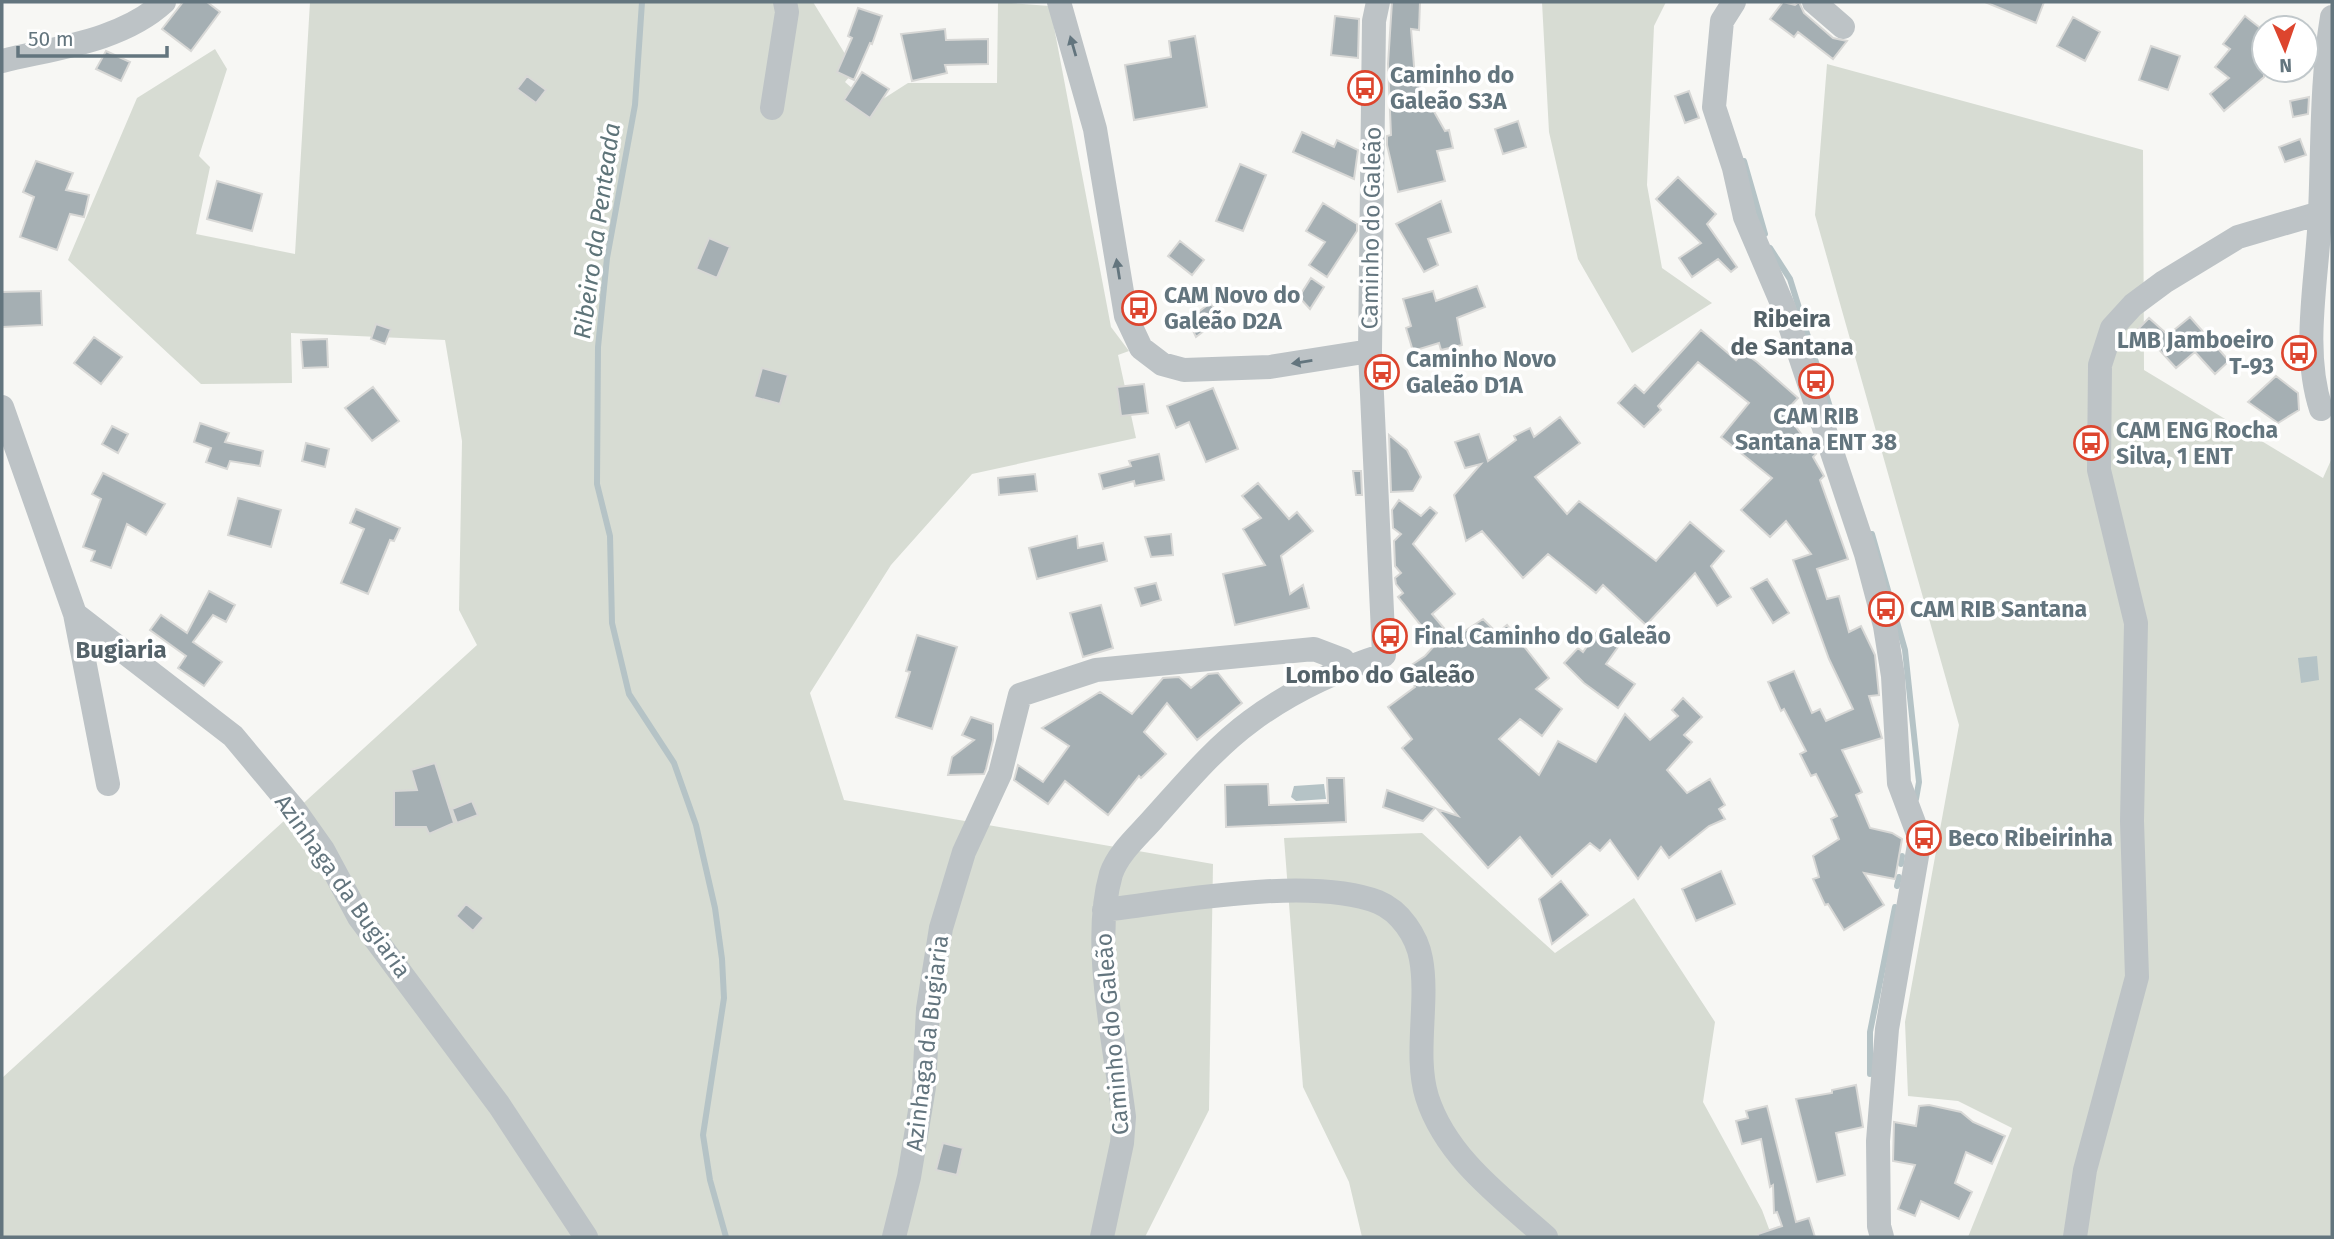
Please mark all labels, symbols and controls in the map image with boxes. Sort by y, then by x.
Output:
scale bar [18,14,166,58]
north arrow [2250,14,2320,84]
text: 50 m [28,26,74,52]
one-way arrow [1067,35,1077,56]
text: N [2279,54,2292,77]
place label: Caminho do Galeão S3A [1390,61,1514,115]
bus stop icon: Caminho do Galeão S3A [1346,69,1384,107]
water label: Ribeiro da Penteada [568,121,626,341]
street label: Caminho do Galeão [1355,126,1387,330]
one-way arrow [1112,258,1123,280]
place label: CAM Novo do Galeão D2A [1164,281,1301,335]
bus stop icon: CAM Novo do Galeão D2A [1120,289,1158,327]
district label: Ribeira de Santana [1730,305,1854,361]
place label: LMB Jamboeiro T-93 [2117,326,2274,380]
bus stop icon: LMB Jamboeiro T-93 [2280,334,2318,372]
place label: Caminho Novo Galeão D1A [1406,345,1557,399]
bus stop icon: Caminho Novo Galeão D1A [1363,353,1401,391]
one-way arrow [1291,357,1313,368]
bus stop icon: CAM RIB Santana ENT 38 [1797,362,1835,400]
place label: CAM RIB Santana ENT 38 [1735,402,1897,456]
place label: CAM ENG Rocha Silva, 1 ENT [2116,416,2278,470]
bus stop icon: CAM ENG Rocha Silva, 1 ENT [2072,424,2110,462]
bus stop icon: CAM RIB Santana [1867,590,1905,628]
place label: CAM RIB Santana [1910,595,2087,623]
bus stop icon: Final Caminho do Galeão [1371,617,1409,655]
place label: Final Caminho do Galeão [1414,622,1671,650]
district label: Bugiaria [75,636,167,664]
district label: Lombo do Galeão [1285,661,1475,689]
street label: Azinhaga da Bugiaria [269,789,417,983]
bus stop icon: Beco Ribeirinha [1905,819,1943,857]
place label: Beco Ribeirinha [1948,824,2113,852]
street label: Caminho do Galeão [1089,932,1135,1136]
street label: Azinhaga da Bugiaria [900,933,954,1153]

